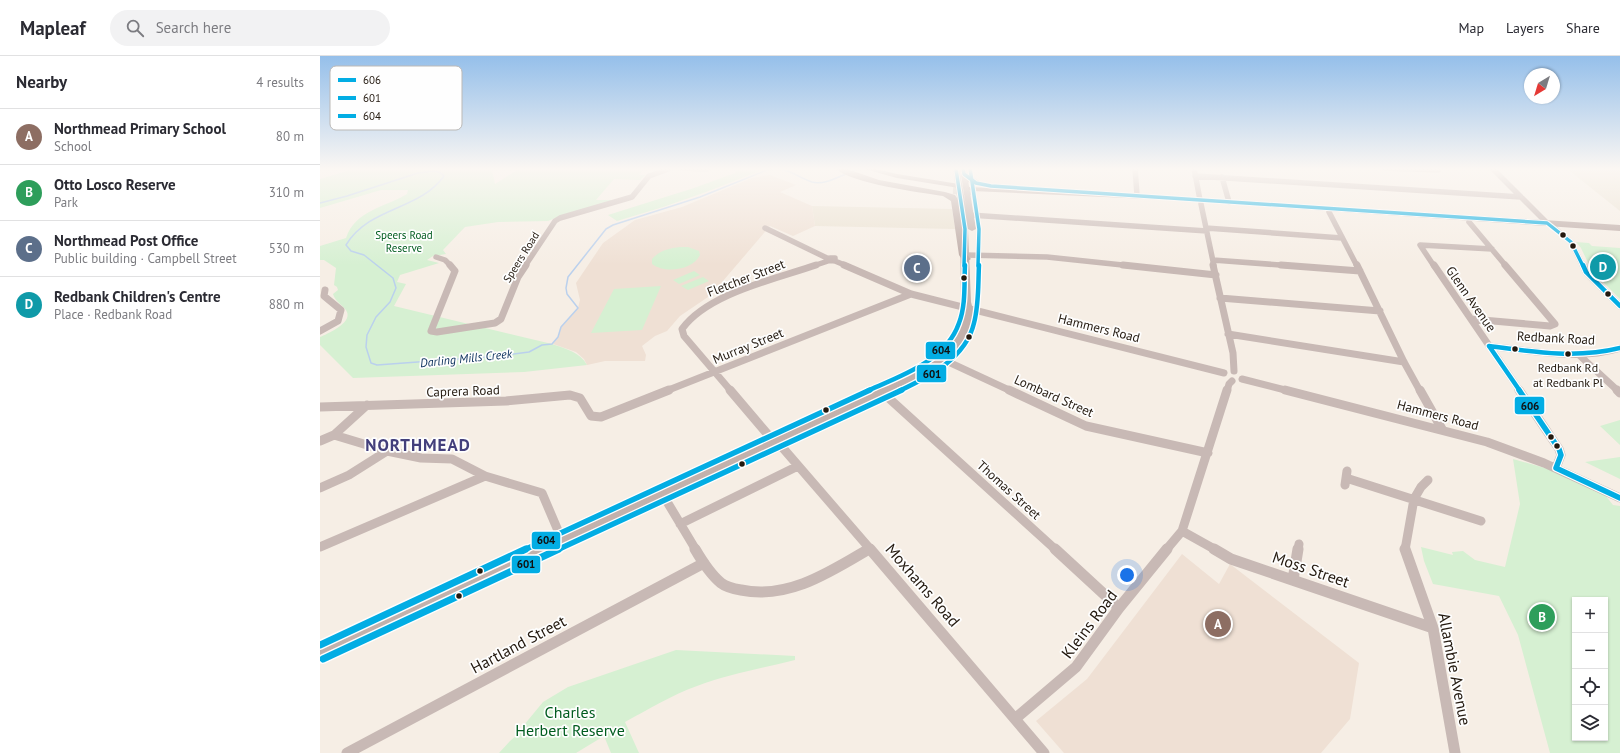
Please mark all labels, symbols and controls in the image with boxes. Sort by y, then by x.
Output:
search box [110,10,390,46]
text: Mapleaf [20,16,86,40]
icon: search [124,17,146,39]
text: Search here [156,18,231,37]
text: Map [1458,19,1484,37]
text: Layers [1506,19,1544,37]
text: Share [1566,19,1600,37]
legend [330,66,462,130]
north arrow [1524,68,1560,104]
text: Nearby [16,71,67,93]
text: 606 [363,73,381,87]
text: 4 results [256,74,304,91]
text: 601 [363,91,381,105]
text: 604 [363,109,381,123]
text: Northmead Primary School [54,119,226,138]
text: A [25,128,33,145]
text: 80 m [276,128,304,145]
text: School [54,138,92,155]
text: Otto Losco Reserve [54,175,176,194]
text: B [25,184,33,201]
text: 310 m [269,184,304,201]
text: Park [54,194,78,211]
park label: Speers Road Reserve [375,228,433,255]
street label: Speers Road [500,229,542,285]
unlabelled marker [1558,230,1568,240]
text: Northmead Post Office [54,231,198,250]
text: C [25,240,33,257]
text: 530 m [269,240,304,257]
unlabelled marker [1568,241,1578,251]
text: Public building · Campbell Street [54,250,237,267]
pin: D [1590,252,1616,282]
pin: C [904,253,930,283]
street label: Fletcher Street [705,255,788,301]
street label: Glenn Avenue [1442,263,1500,335]
unlabelled marker [959,273,969,283]
text: Redbank Children's Centre [54,287,221,306]
unlabelled marker [1603,289,1613,299]
text: D [25,296,33,313]
text: 880 m [269,296,304,313]
text: Place · Redbank Road [54,306,172,323]
street label: Hammers Road [1056,310,1142,346]
street label: Murray Street [710,324,786,368]
street label: Redbank Road [1517,327,1595,349]
unlabelled marker [964,332,974,342]
line badge: 604 [925,341,956,360]
text: 604 [932,343,951,357]
unlabelled marker [1510,344,1520,354]
water label: Darling Mills Creek [419,346,513,370]
marker: Redbank Rd at Redbank Pl [1563,349,1573,359]
place label: Redbank Rd at Redbank Pl [1533,360,1604,390]
line badge: 601 [916,364,947,383]
text: 601 [923,367,941,381]
street label: Lombard Street [1012,371,1097,421]
street label: Caprera Road [426,381,500,401]
street label: Hammers Road [1395,396,1481,434]
line badge: 606 [1514,396,1545,415]
text: 606 [1521,399,1539,413]
unlabelled marker [821,405,831,415]
unlabelled marker [1546,432,1556,442]
district label: NORTHMEAD [365,434,471,456]
unlabelled marker [1552,441,1562,451]
street label: Thomas Street [973,457,1045,524]
unlabelled marker [737,459,747,469]
line badge: 604 [531,531,561,550]
text: 604 [537,533,556,547]
street label: Moxhams Road [881,539,965,631]
street label: Moss Street [1270,547,1353,592]
line badge: 601 [511,555,541,574]
text: 601 [517,557,535,571]
your location [1117,565,1137,585]
unlabelled marker [475,566,485,576]
street label: Kleins Road [1057,586,1121,662]
unlabelled marker [454,591,464,601]
map controls [1572,597,1608,741]
button: + [1572,597,1608,633]
pin: B [1529,602,1555,632]
pin: A [1205,609,1231,639]
street label: Hartland Street [467,610,570,678]
street label: Allambie Avenue [1434,611,1476,727]
button: − [1572,633,1608,669]
button: locate [1572,669,1608,705]
park label: Charles Herbert Reserve [515,702,625,740]
button: layers [1572,705,1608,741]

